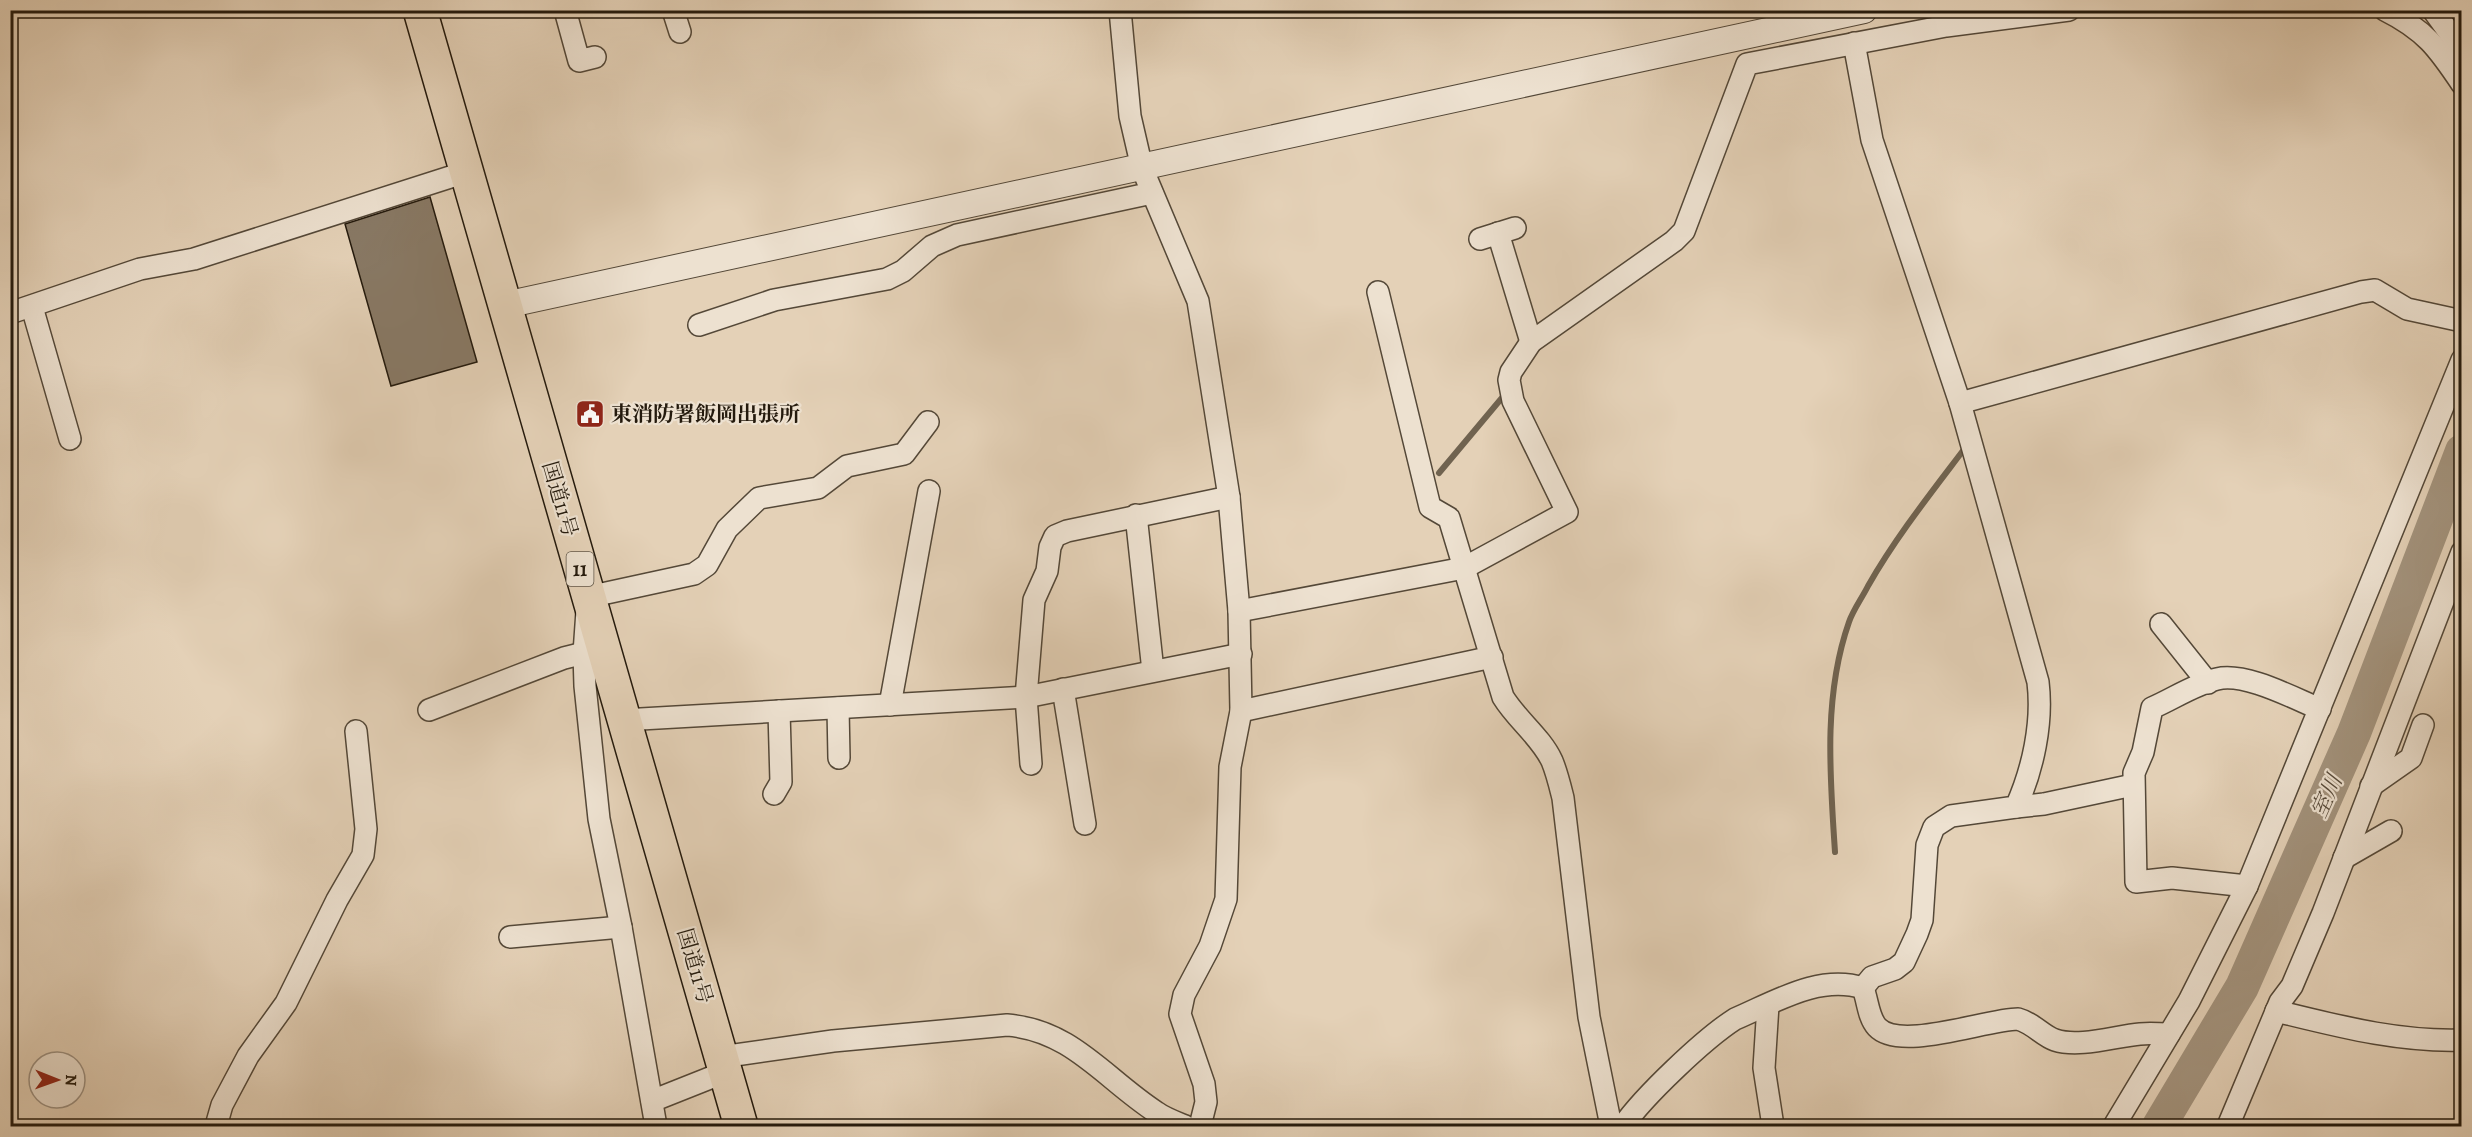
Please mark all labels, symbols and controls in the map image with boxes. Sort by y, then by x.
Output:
public building icon: 東消防署飯岡出張所 [574,398,606,430]
place label: 東消防署飯岡出張所 [611,400,800,428]
street label: 国道11号 [536,458,584,540]
road number: 11 [566,552,594,586]
water label: 室川 [2304,768,2350,823]
street label: 国道11号 [671,925,719,1007]
north arrow [27,1050,87,1110]
text: N [60,1074,82,1087]

